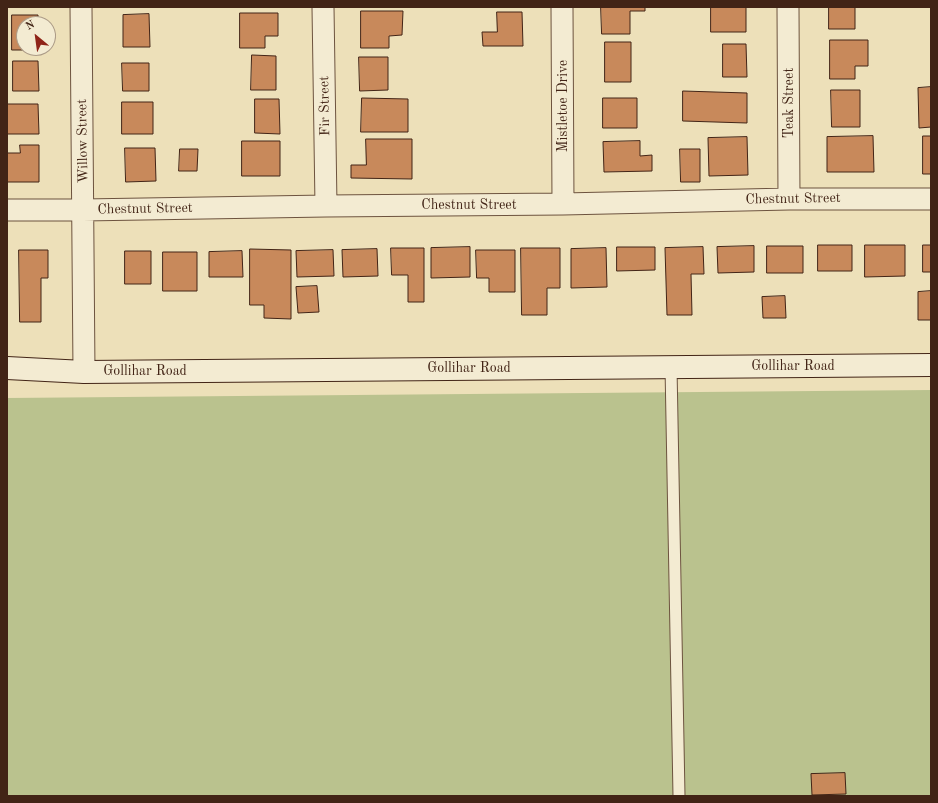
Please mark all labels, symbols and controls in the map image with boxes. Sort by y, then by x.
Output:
north arrow [16,16,56,56]
text: N [24,19,37,33]
street label: Mistletoe Drive [555,60,571,152]
street label: Teak Street [781,68,797,138]
street label: Fir Street [316,76,334,136]
street label: Willow Street [74,99,92,183]
street label: Chestnut Street [745,190,841,208]
street label: Chestnut Street [421,197,517,213]
street label: Chestnut Street [97,200,193,218]
street label: Gollihar Road [751,358,835,374]
street label: Gollihar Road [427,360,511,376]
street label: Gollihar Road [103,363,187,379]

